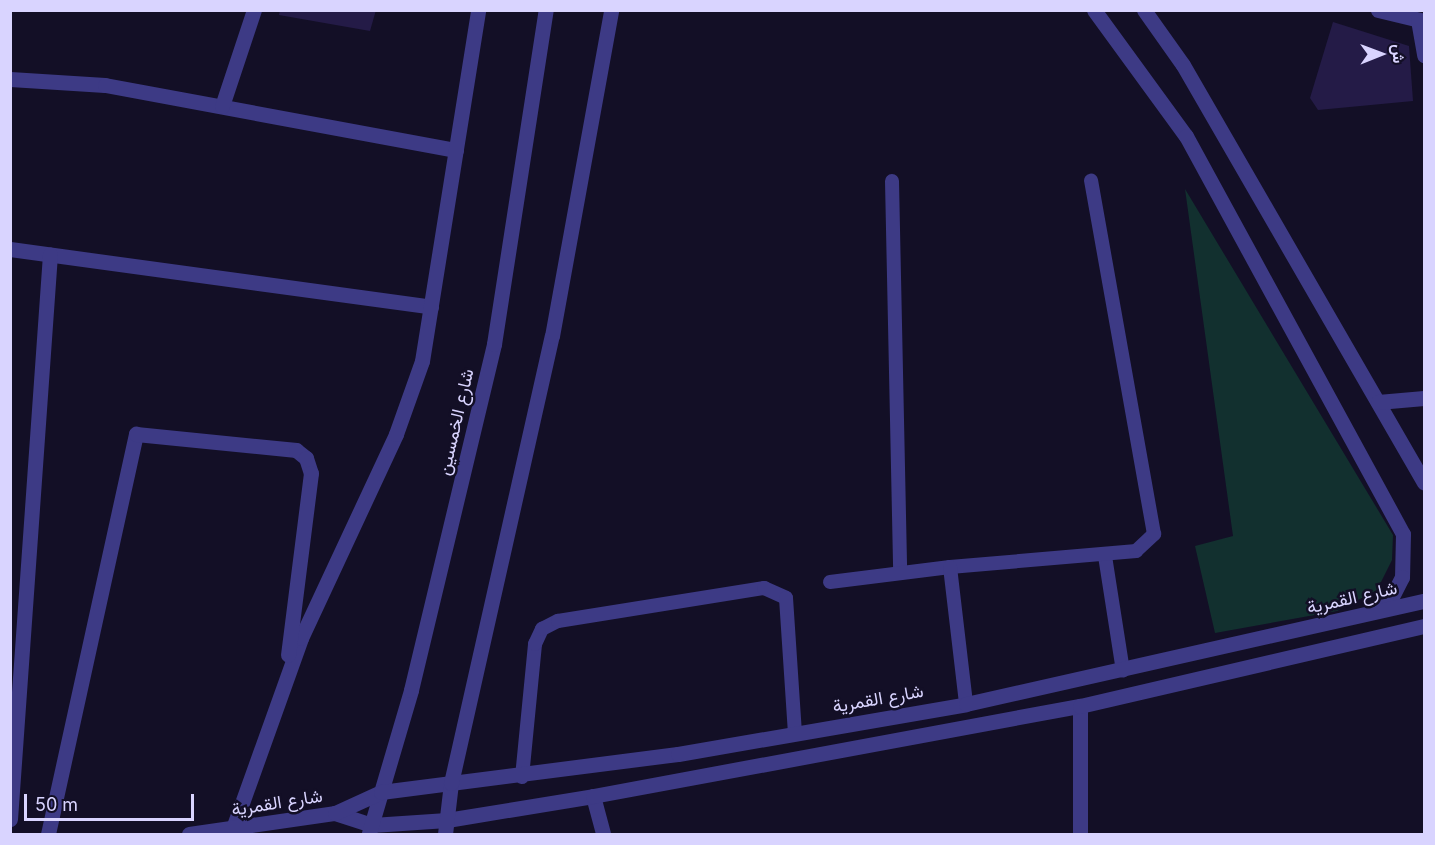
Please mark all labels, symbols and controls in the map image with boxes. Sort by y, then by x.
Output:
north arrow [1351,24,1411,84]
text: ش [1389,44,1409,63]
street label: شارع الخمسين [433,367,479,477]
street label: شارع القمرية [1305,577,1399,619]
street label: شارع القمرية [831,680,925,718]
scale bar [27,782,196,820]
street label: شارع القمرية [230,785,324,821]
text: 50 m [35,794,78,815]

